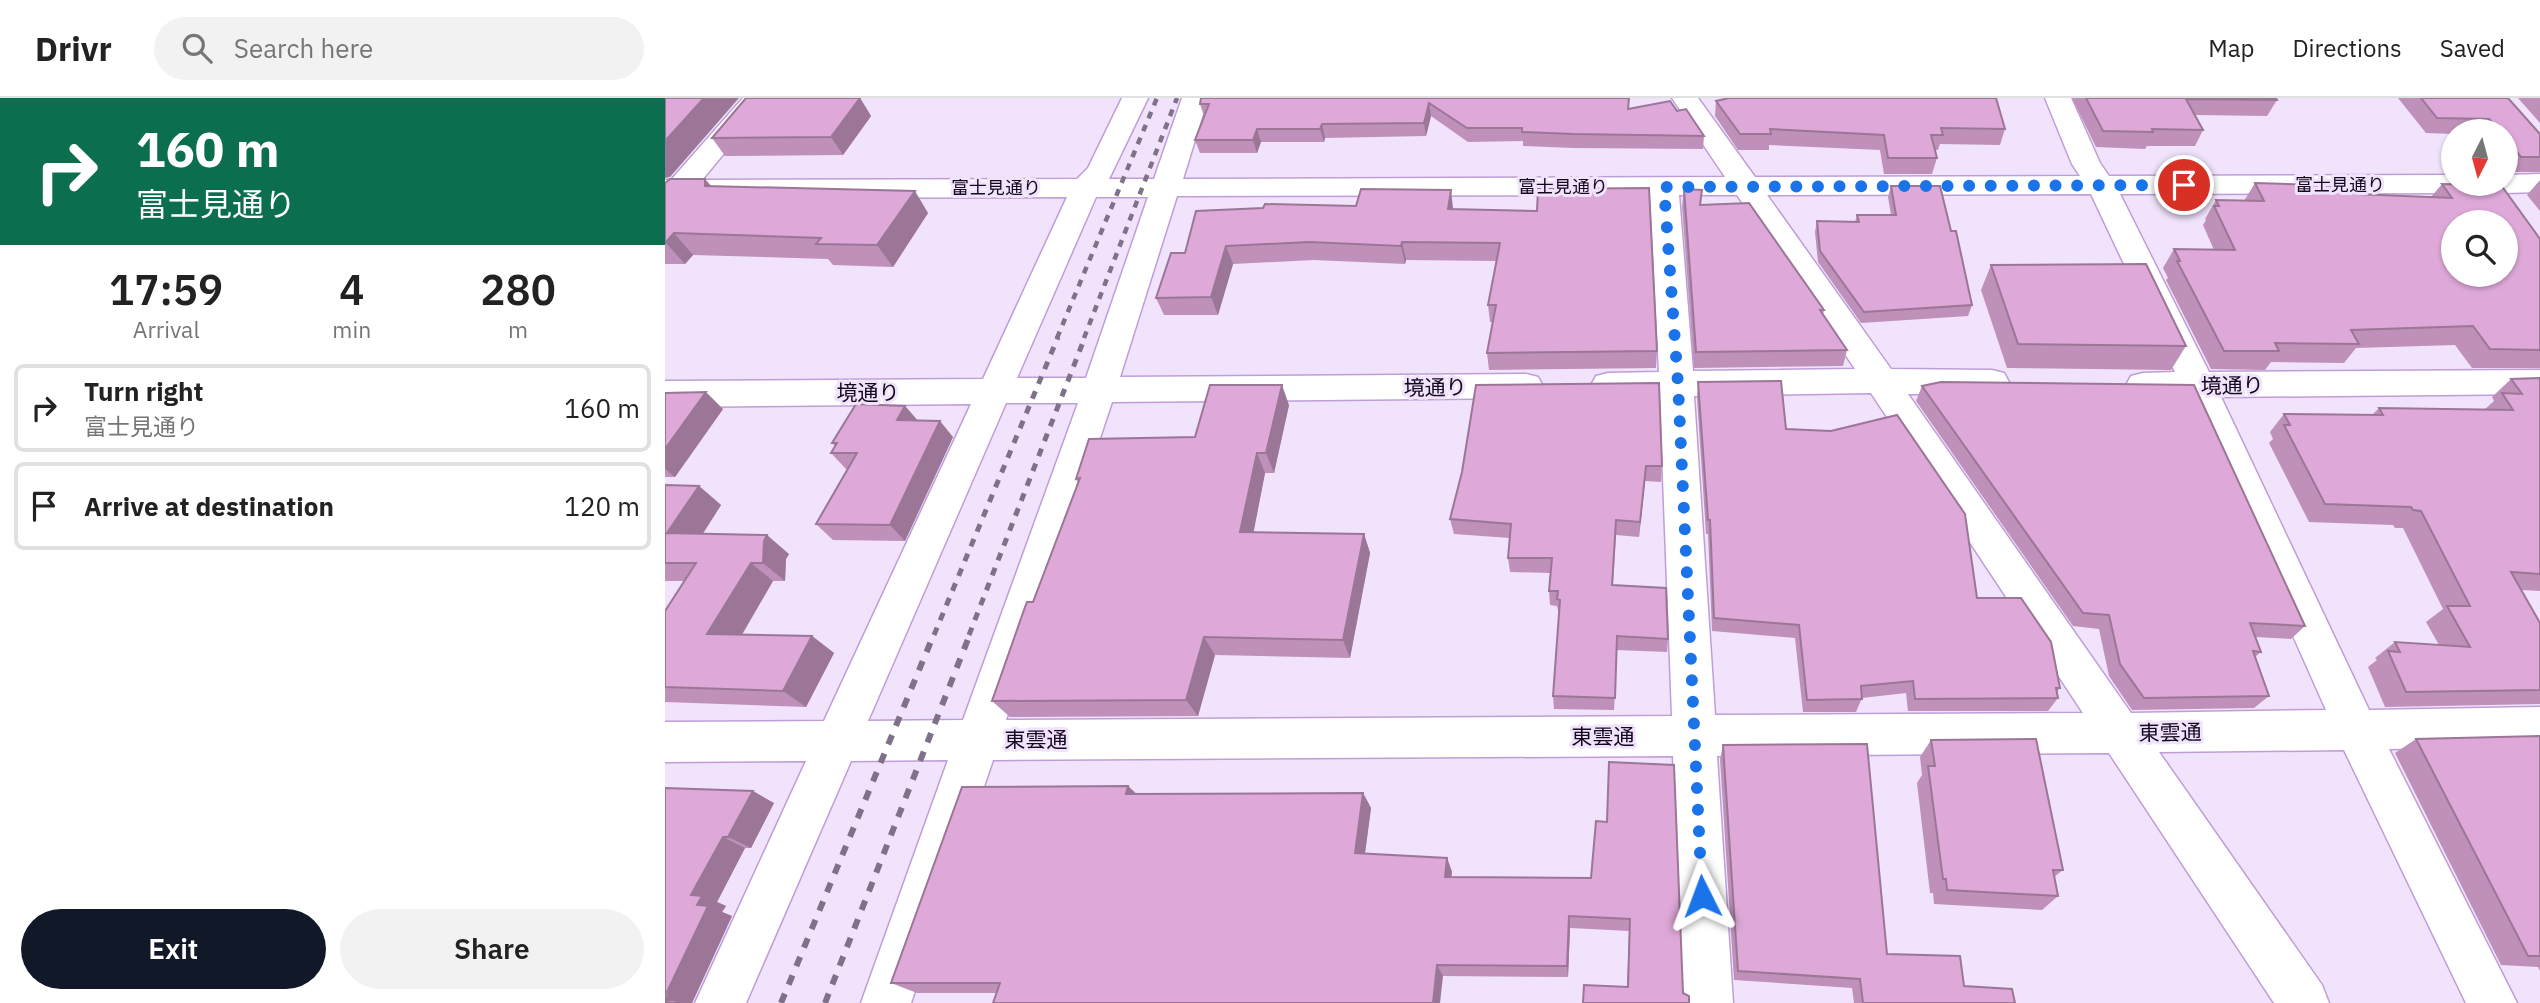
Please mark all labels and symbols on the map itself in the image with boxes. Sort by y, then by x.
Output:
north arrow [2441,119,2518,196]
pin [2154,155,2214,215]
street label: 富士見通り [2295,173,2385,196]
street label: 富士見通り [1518,175,1608,198]
street label: 富士見通り [951,176,1041,199]
street label: 境通り [2200,370,2264,400]
street label: 境通り [1403,372,1467,402]
street label: 境通り [837,378,900,406]
street label: 東雲通 [2138,717,2202,747]
street label: 東雲通 [1572,722,1635,750]
street label: 東雲通 [1005,725,1068,753]
position arrow [1665,859,1739,933]

